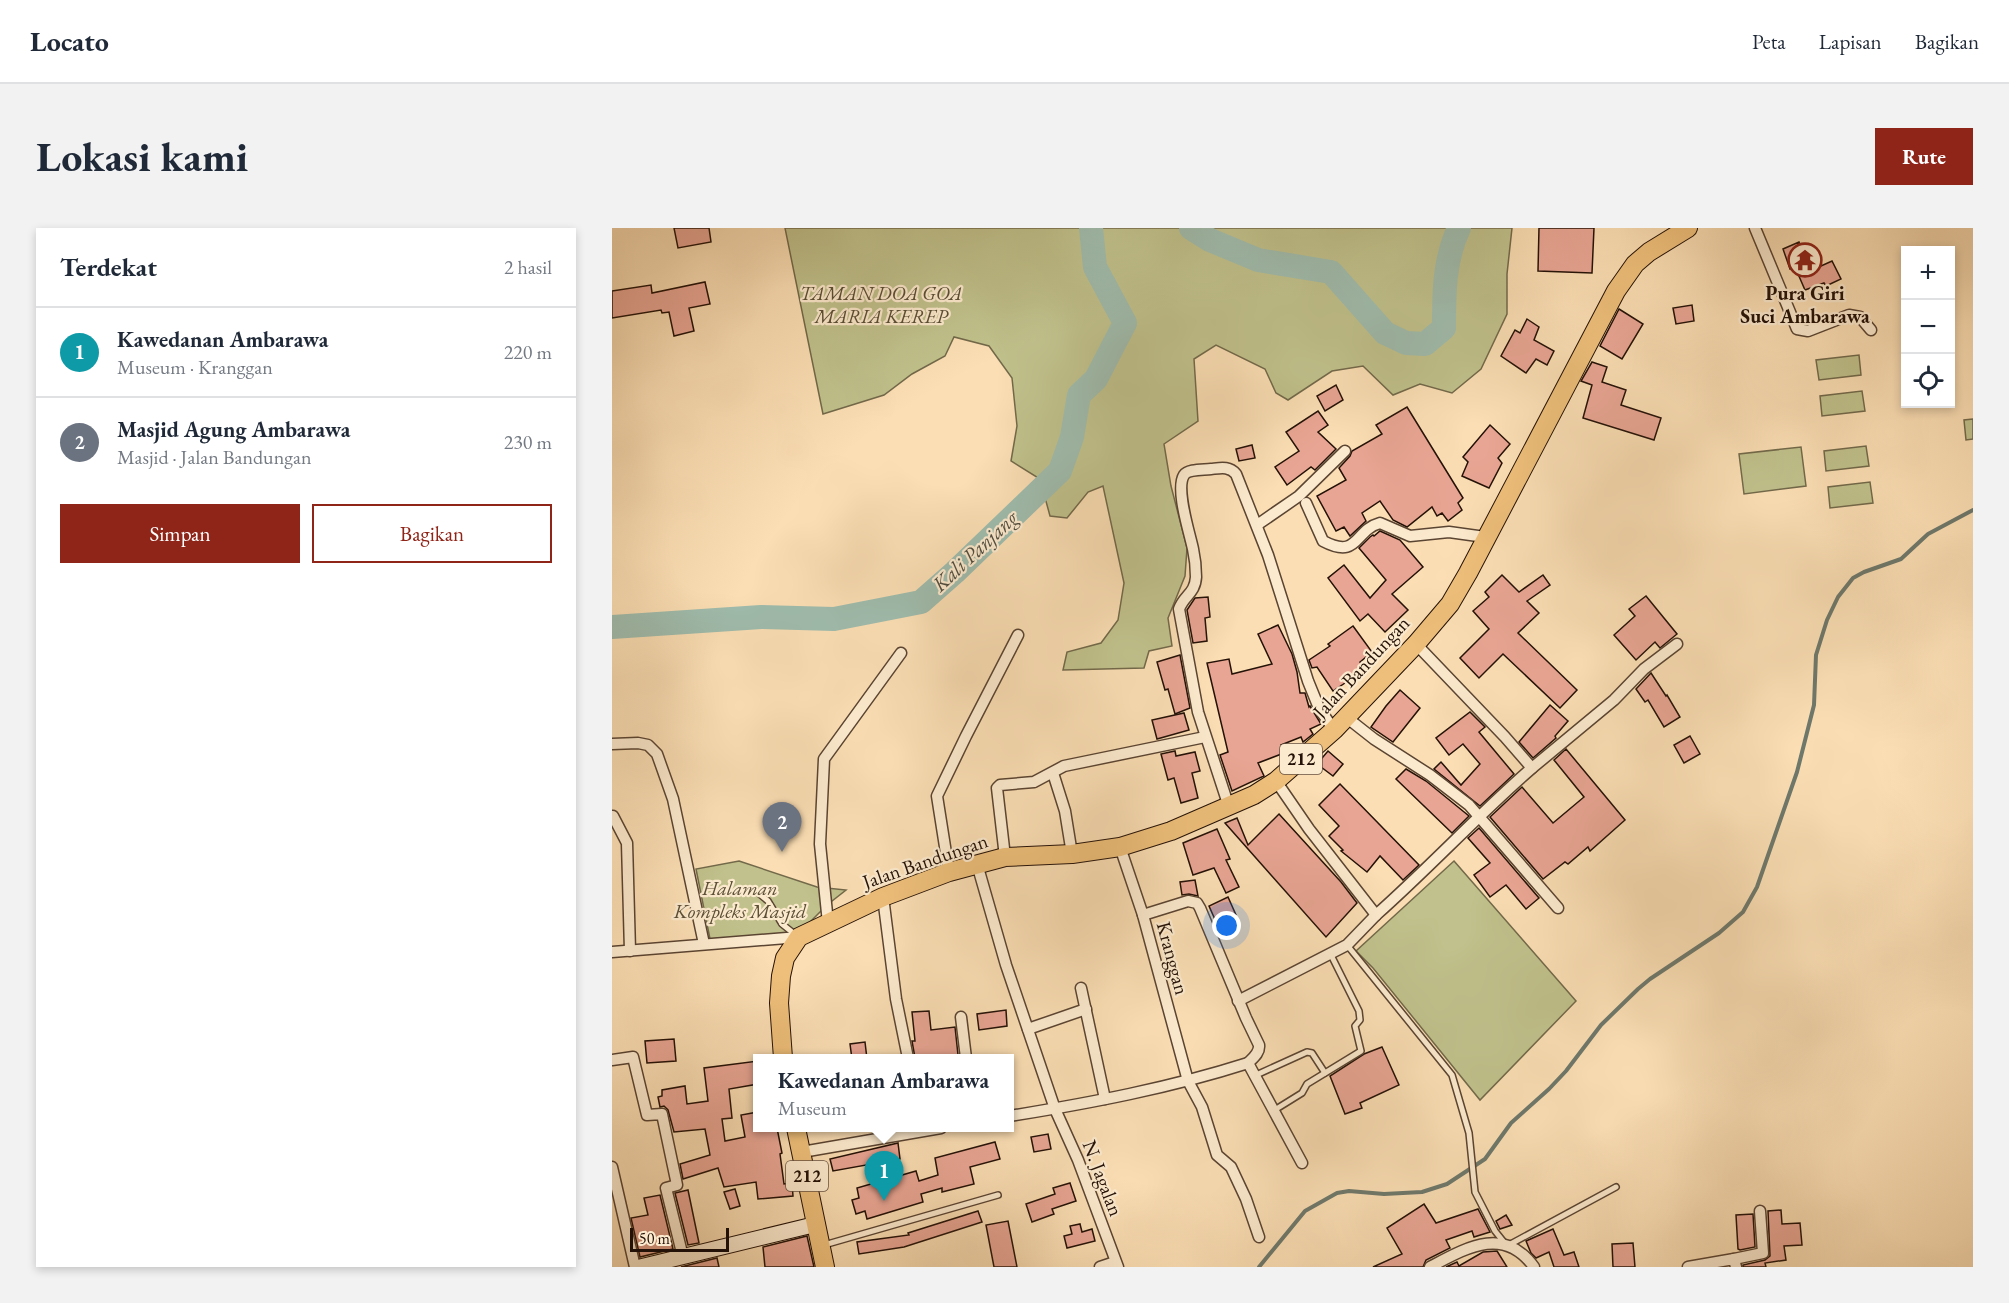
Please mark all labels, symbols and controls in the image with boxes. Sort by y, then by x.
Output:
text: Locato [30,23,109,59]
text: Peta [1752,28,1786,55]
text: Lapisan [1819,28,1882,55]
text: Bagikan [1915,28,1979,55]
button: Rute [1875,128,1973,185]
text: Lokasi kami [36,129,248,184]
temple icon: Pura Giri Suci Ambarawa [1787,242,1823,278]
map controls [1901,246,1955,408]
button: + [1901,246,1955,300]
text: Terdekat [60,250,157,284]
text: 2 hasil [504,254,552,280]
park label: TAMAN DOA GOA MARIA KEREP [800,280,962,329]
place label: Pura Giri Suci Ambarawa [1740,280,1870,329]
button: − [1901,300,1955,354]
text: Kawedanan Ambarawa [117,325,328,354]
text: 1 [74,339,85,365]
text: 220 m [504,339,552,365]
text: Museum · Kranggan [117,354,273,380]
button: locate [1901,354,1955,408]
text: Masjid Agung Ambarawa [117,415,350,444]
text: 2 [74,429,85,455]
text: 230 m [504,429,552,455]
text: Masjid · Jalan Bandungan [117,444,311,470]
water label: Kali Panjang [925,503,1024,598]
button: Simpan [60,504,300,563]
button: Bagikan [312,504,552,563]
street label: Jalan Bandungan [1306,610,1415,725]
road number: 212 [1280,744,1322,774]
pin: 2 [762,802,802,852]
street label: Jalan Bandungan [857,827,992,895]
park label: Halaman Kompleks Masjid [673,875,807,924]
your location [1212,911,1241,940]
street label: Kranggan [1151,919,1195,998]
popup [753,1054,1014,1132]
text: Kawedanan Ambarawa [778,1066,989,1095]
text: Museum [778,1095,847,1121]
street label: N. Jagalan [1077,1136,1129,1220]
pin: 1 [864,1152,904,1201]
road number: 212 [786,1161,828,1191]
scale bar [630,1225,729,1252]
text: 50 m [639,1228,670,1249]

